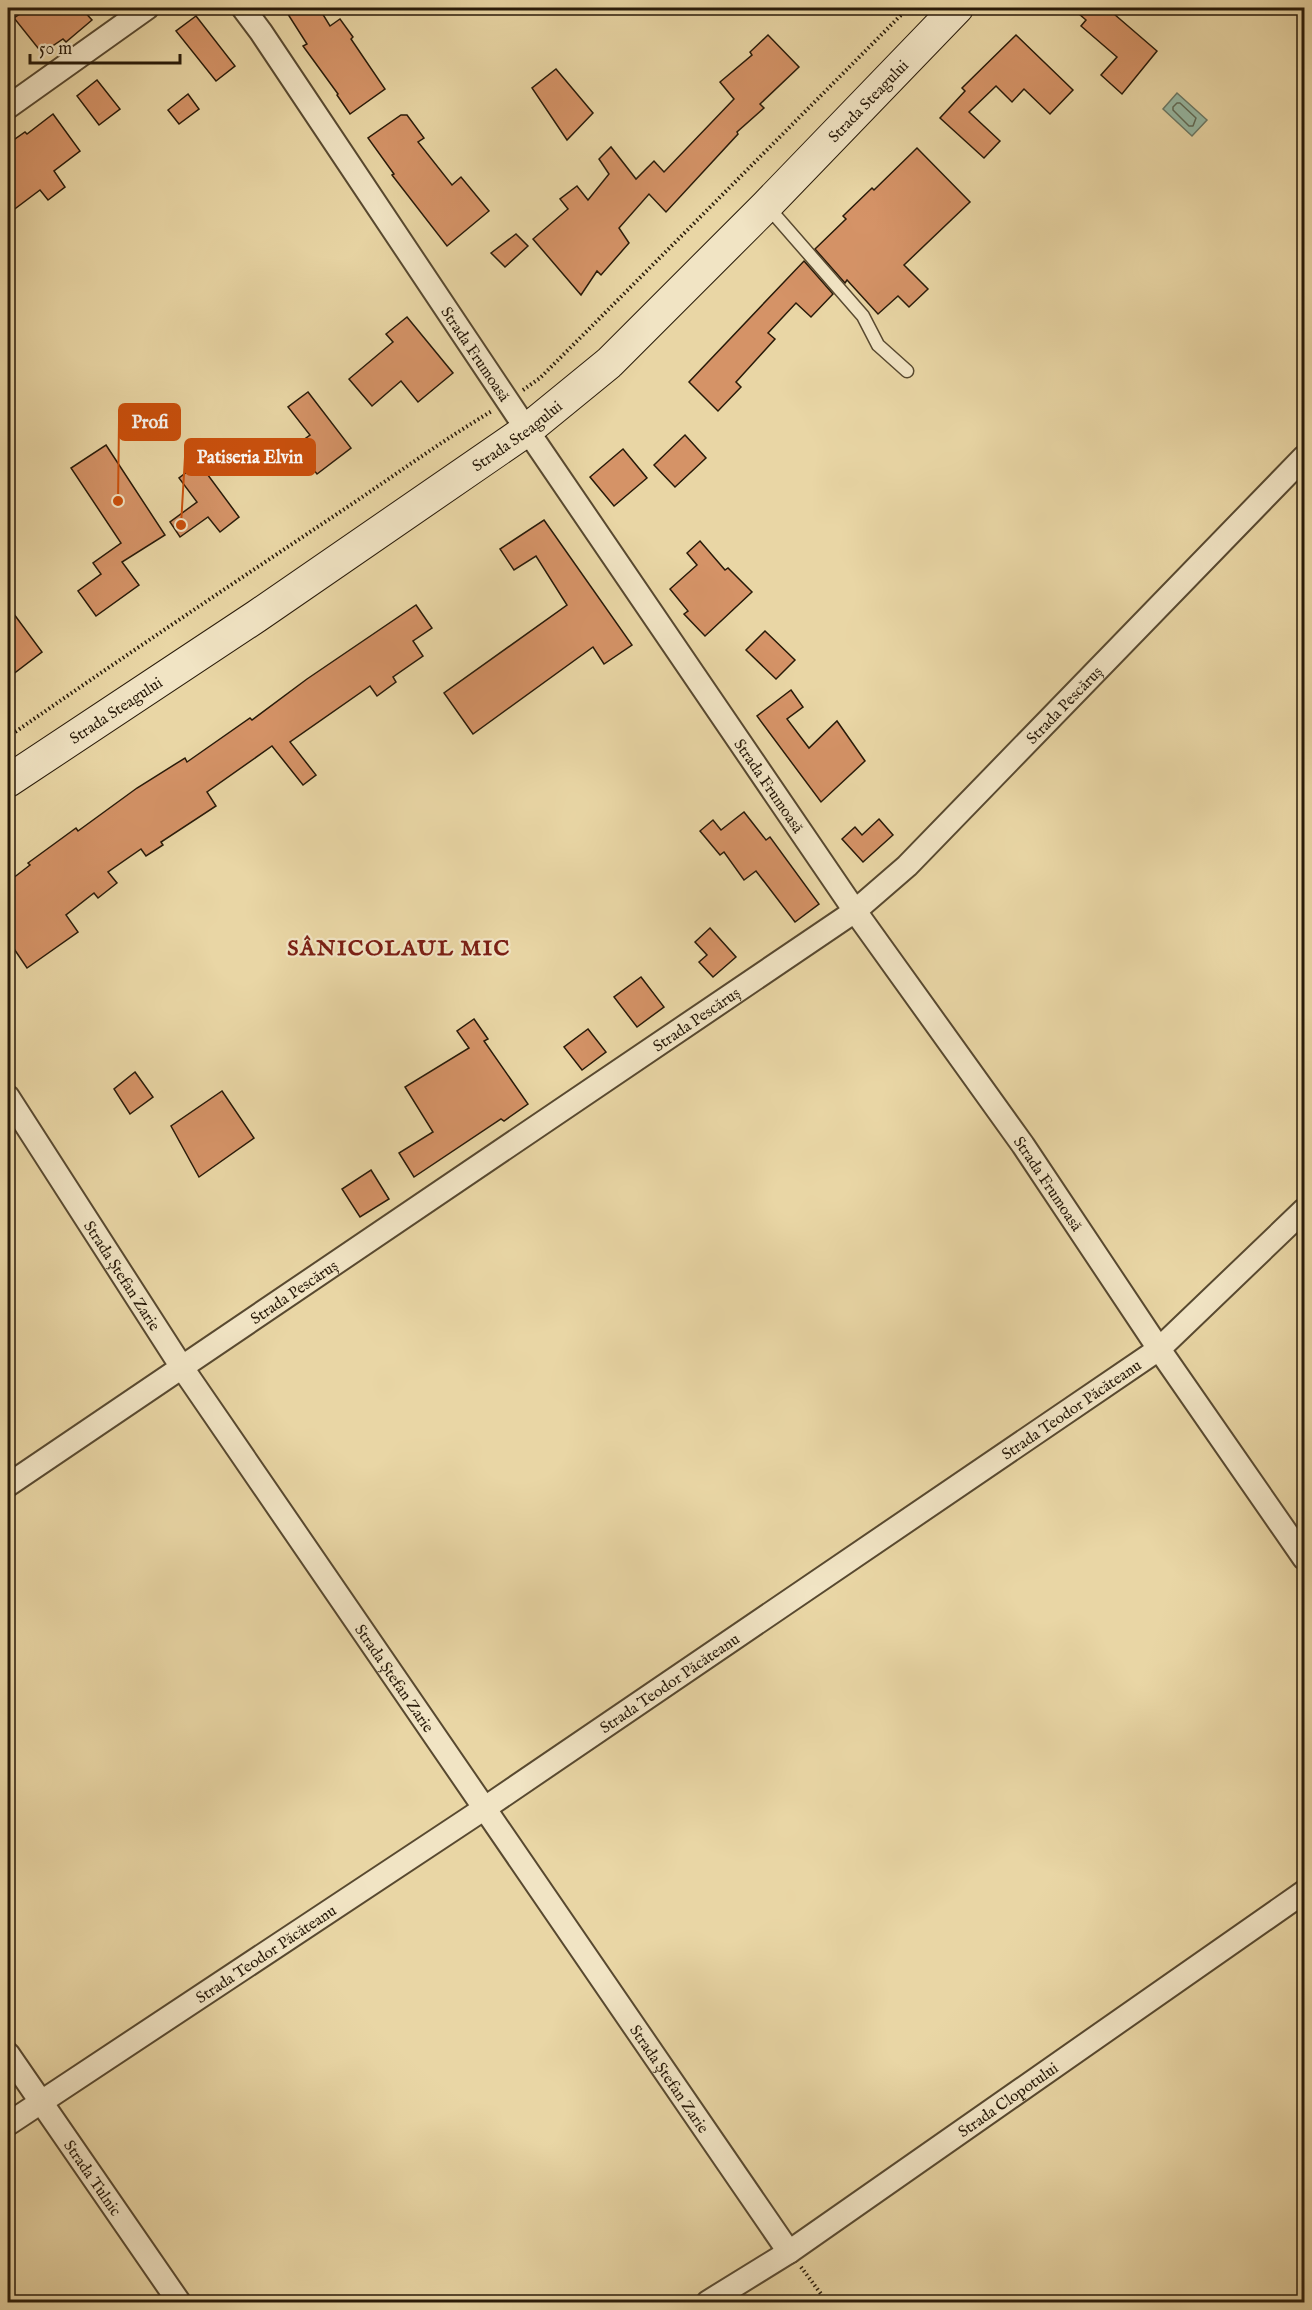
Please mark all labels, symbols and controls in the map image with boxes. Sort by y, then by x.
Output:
scale bar [30,27,180,65]
text: 50 m [39,38,72,61]
street label: Strada Steagului [825,56,914,148]
street label: Strada Frumoasă [436,304,513,406]
street label: Strada Steagului [469,397,567,477]
callout: Profi [119,404,180,440]
text: Profi [131,412,169,435]
callout: Patiseria Elvin [185,439,315,475]
text: Patiseria Elvin [197,447,304,470]
street label: Strada Pescăruș [1023,662,1108,749]
street label: Strada Steagului [66,673,167,749]
street label: Strada Frumoasă [729,736,807,838]
district label: SÂNICOLAUL MIC [287,935,511,963]
street label: Strada Pescăruș [650,984,745,1057]
street label: Strada Frumoasă [1008,1133,1086,1236]
street label: Strada Ștefan Zarie [78,1218,164,1335]
street label: Strada Pescăruș [247,1256,342,1330]
street label: Strada Teodor Păcăteanu [998,1356,1146,1465]
street label: Strada Ștefan Zarie [349,1621,437,1737]
street label: Strada Teodor Păcăteanu [597,1630,744,1739]
street label: Strada Teodor Păcăteanu [193,1901,341,2009]
street label: Strada Ștefan Zarie [624,2022,712,2138]
street label: Strada Clopotului [955,2059,1063,2143]
street label: Strada Tulnic [58,2137,125,2221]

